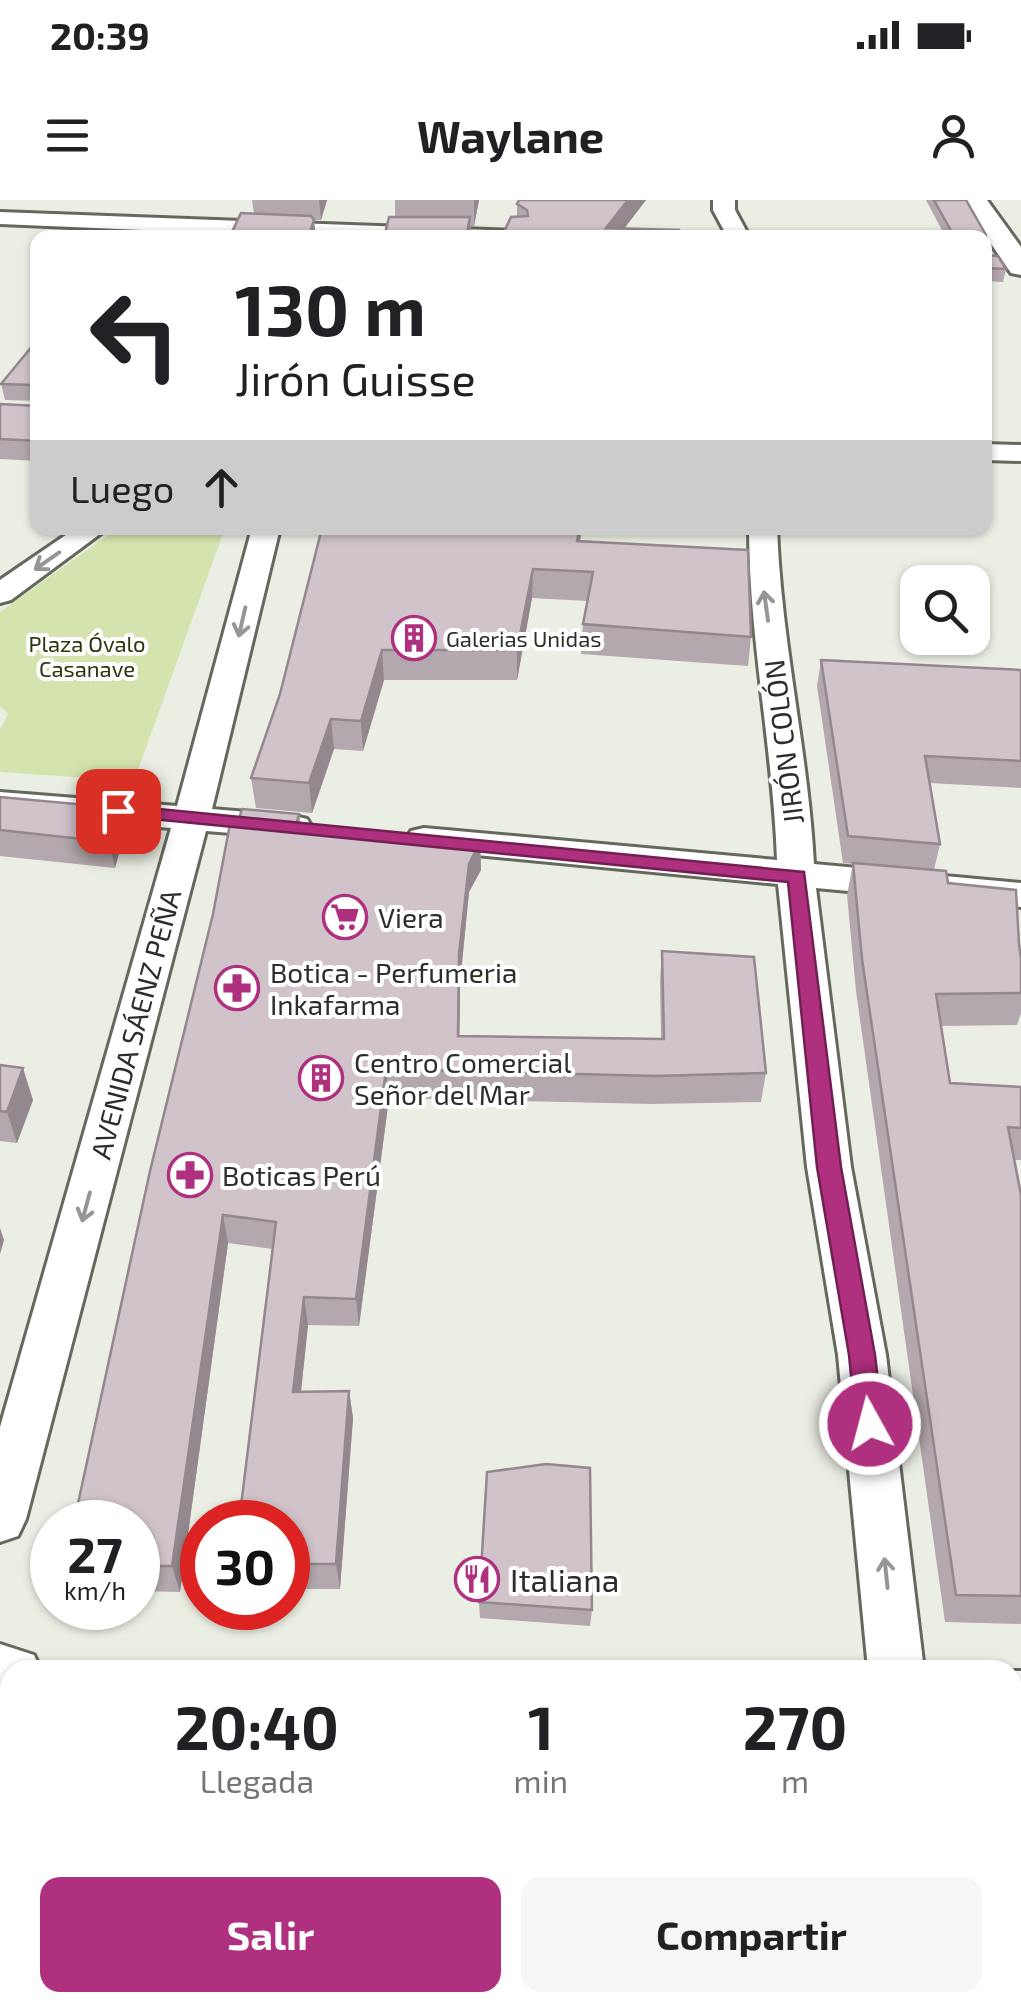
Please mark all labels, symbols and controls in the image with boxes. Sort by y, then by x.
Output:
text: 20:39 [50,12,150,58]
icon: menu [40,108,95,163]
text: Waylane [417,108,604,162]
icon: person [926,108,981,163]
text: 130 m [235,266,426,350]
icon: left [70,270,200,400]
text: Jirón Guisse [235,351,476,405]
icon: ahead [194,460,249,515]
text: Luego [70,465,174,511]
one-way arrow [34,550,61,571]
map controls [900,565,990,655]
button: search [900,565,990,655]
one-way arrow [757,590,775,623]
one-way arrow [231,605,250,637]
building icon: Galerias Unidas [391,615,437,661]
place label: Galerias Unidas [446,625,601,651]
park label: Plaza Óvalo Casanave [28,630,146,681]
street label: JIRÓN COLÓN [756,658,810,826]
pin [76,769,161,854]
icon: arrive [91,784,146,839]
street label: AVENIDA SÁENZ PEÑA [83,885,188,1163]
supermarket icon: Viera [322,894,368,940]
place label: Viera [378,900,444,934]
place label: Botica - Perfumeria Inkafarma [270,955,517,1021]
pharmacy icon: Botica - Perfumeria Inkafarma [214,965,260,1011]
place label: Centro Comercial Señor del Mar [354,1045,572,1111]
building icon: Centro Comercial Señor del Mar [298,1055,344,1101]
pharmacy icon: Boticas Perú [167,1152,213,1198]
place label: Boticas Perú [222,1158,381,1192]
one-way arrow [76,1190,94,1222]
position arrow [818,1372,922,1476]
speed limit sign: 30 [180,1500,310,1630]
text: 27 [67,1523,123,1583]
restaurant icon: Italiana [454,1556,500,1602]
one-way arrow [876,1558,895,1590]
place label: Italiana [510,1560,619,1598]
text: km/h [64,1575,126,1605]
text: 20:40 [175,1690,339,1762]
text: 1 [528,1690,554,1762]
text: 270 [743,1690,847,1762]
text: Llegada [200,1761,314,1799]
text: min [514,1761,568,1799]
text: m [781,1761,809,1799]
button: Salir [40,1877,501,1992]
button: Compartir [521,1877,982,1992]

